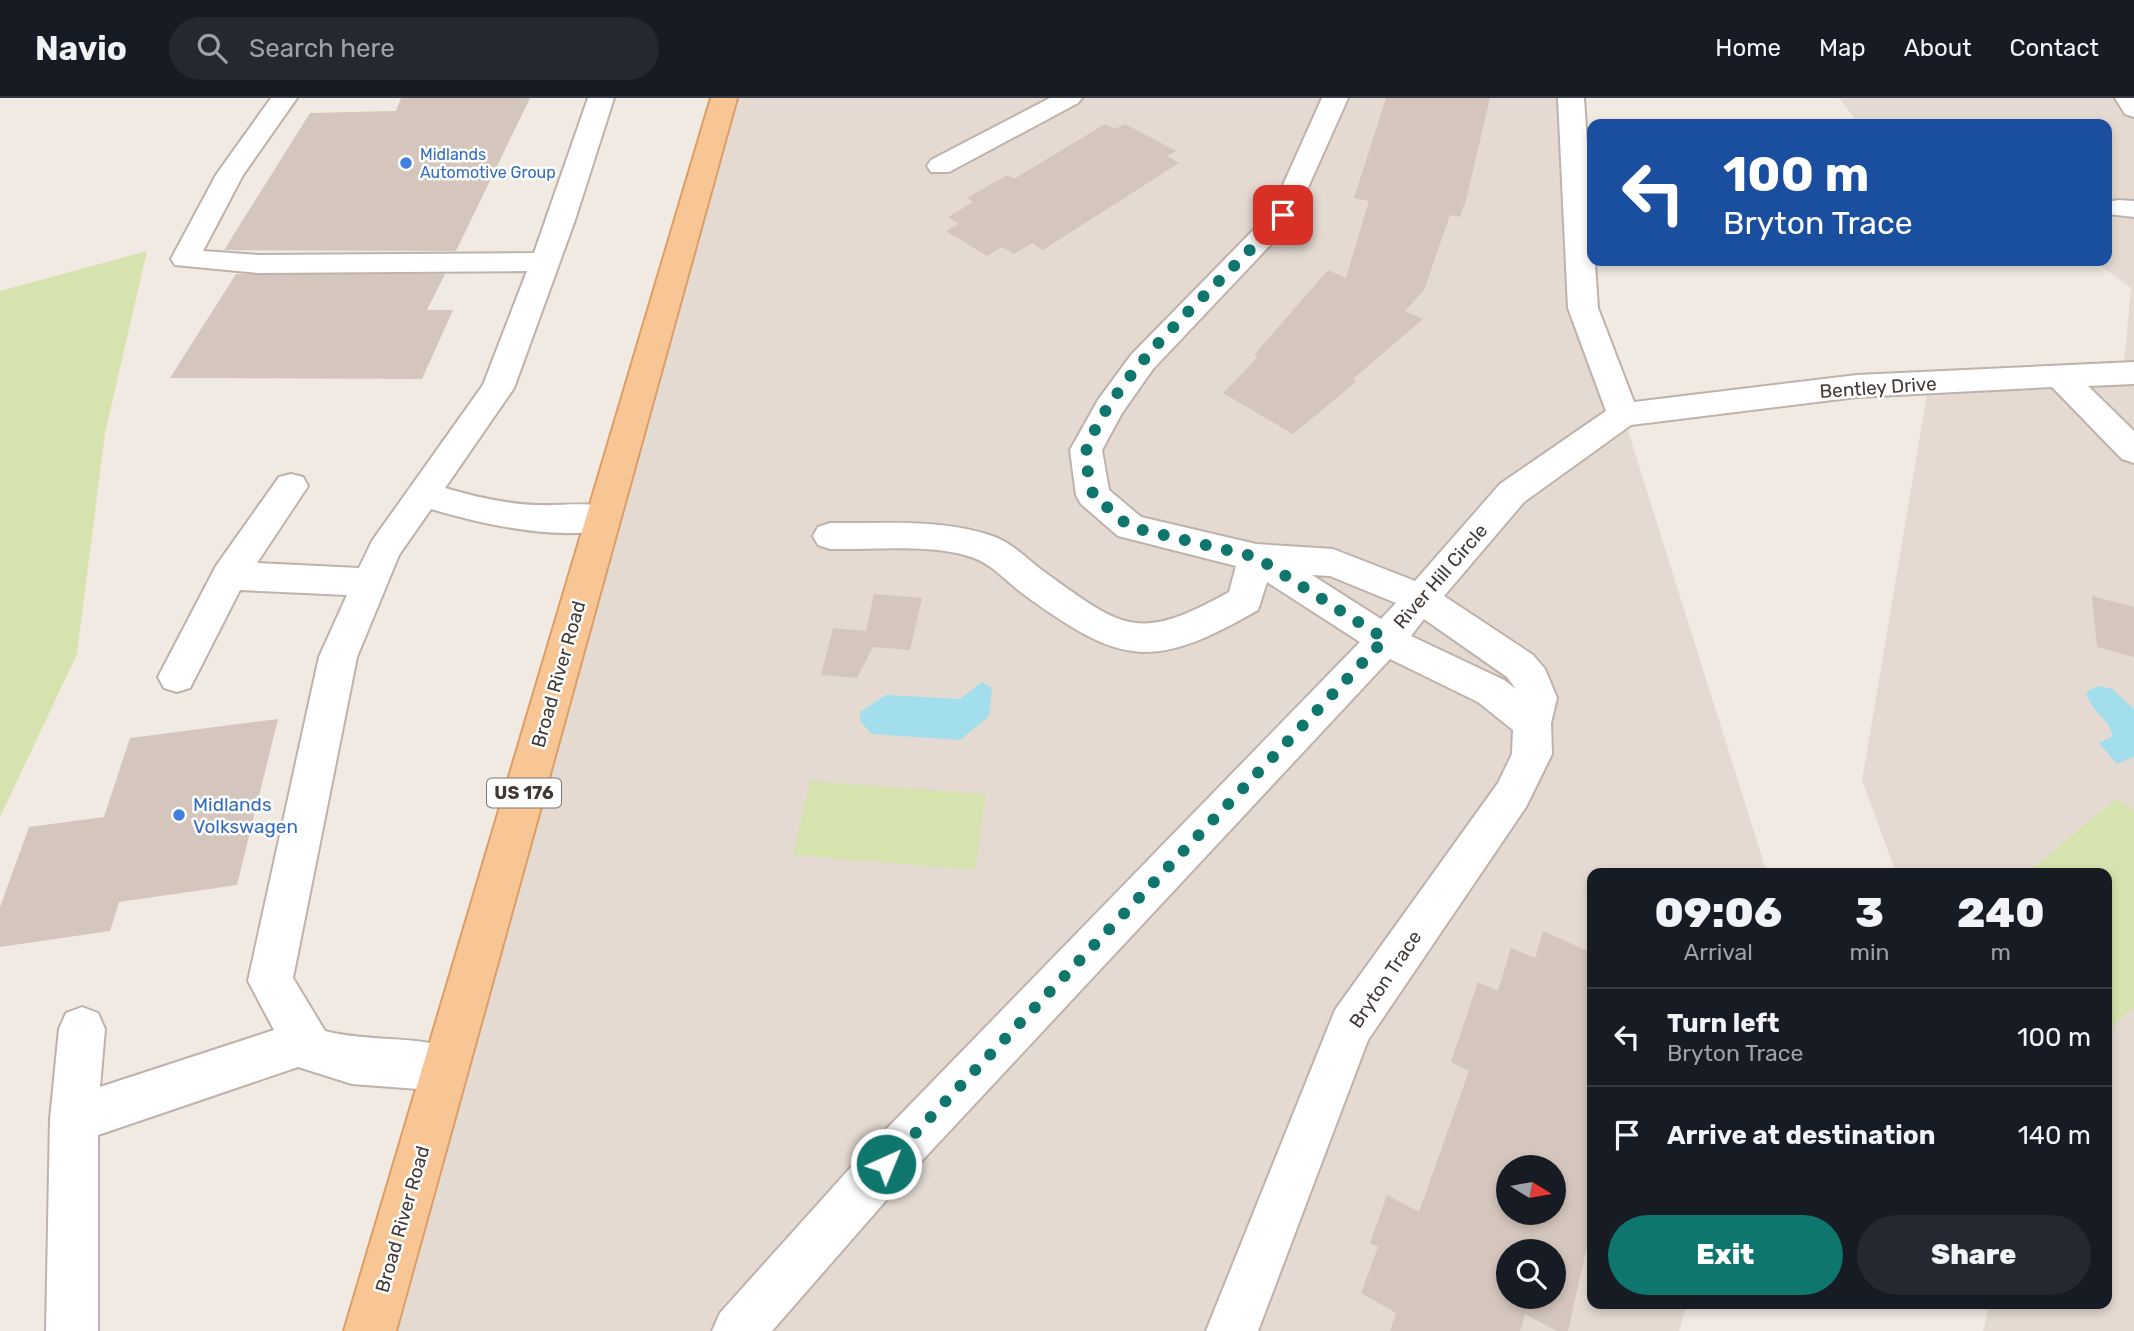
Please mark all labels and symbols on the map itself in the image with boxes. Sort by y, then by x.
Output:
place label: Midlands Automotive Group [420,145,556,182]
marker: Midlands Automotive Group [398,155,414,171]
pin [1253,185,1313,245]
street label: Bentley Drive [1819,372,1937,403]
street label: River Hill Circle [1389,519,1492,633]
street label: Broad River Road [527,598,590,750]
road number: US 176 [487,778,561,808]
place label: Midlands Volkswagen [193,793,298,838]
marker: Midlands Volkswagen [171,807,187,823]
street label: Bryton Trace [1344,926,1426,1032]
position arrow [849,1127,923,1201]
street label: Broad River Road [371,1143,434,1295]
north arrow [1496,1155,1566,1225]

